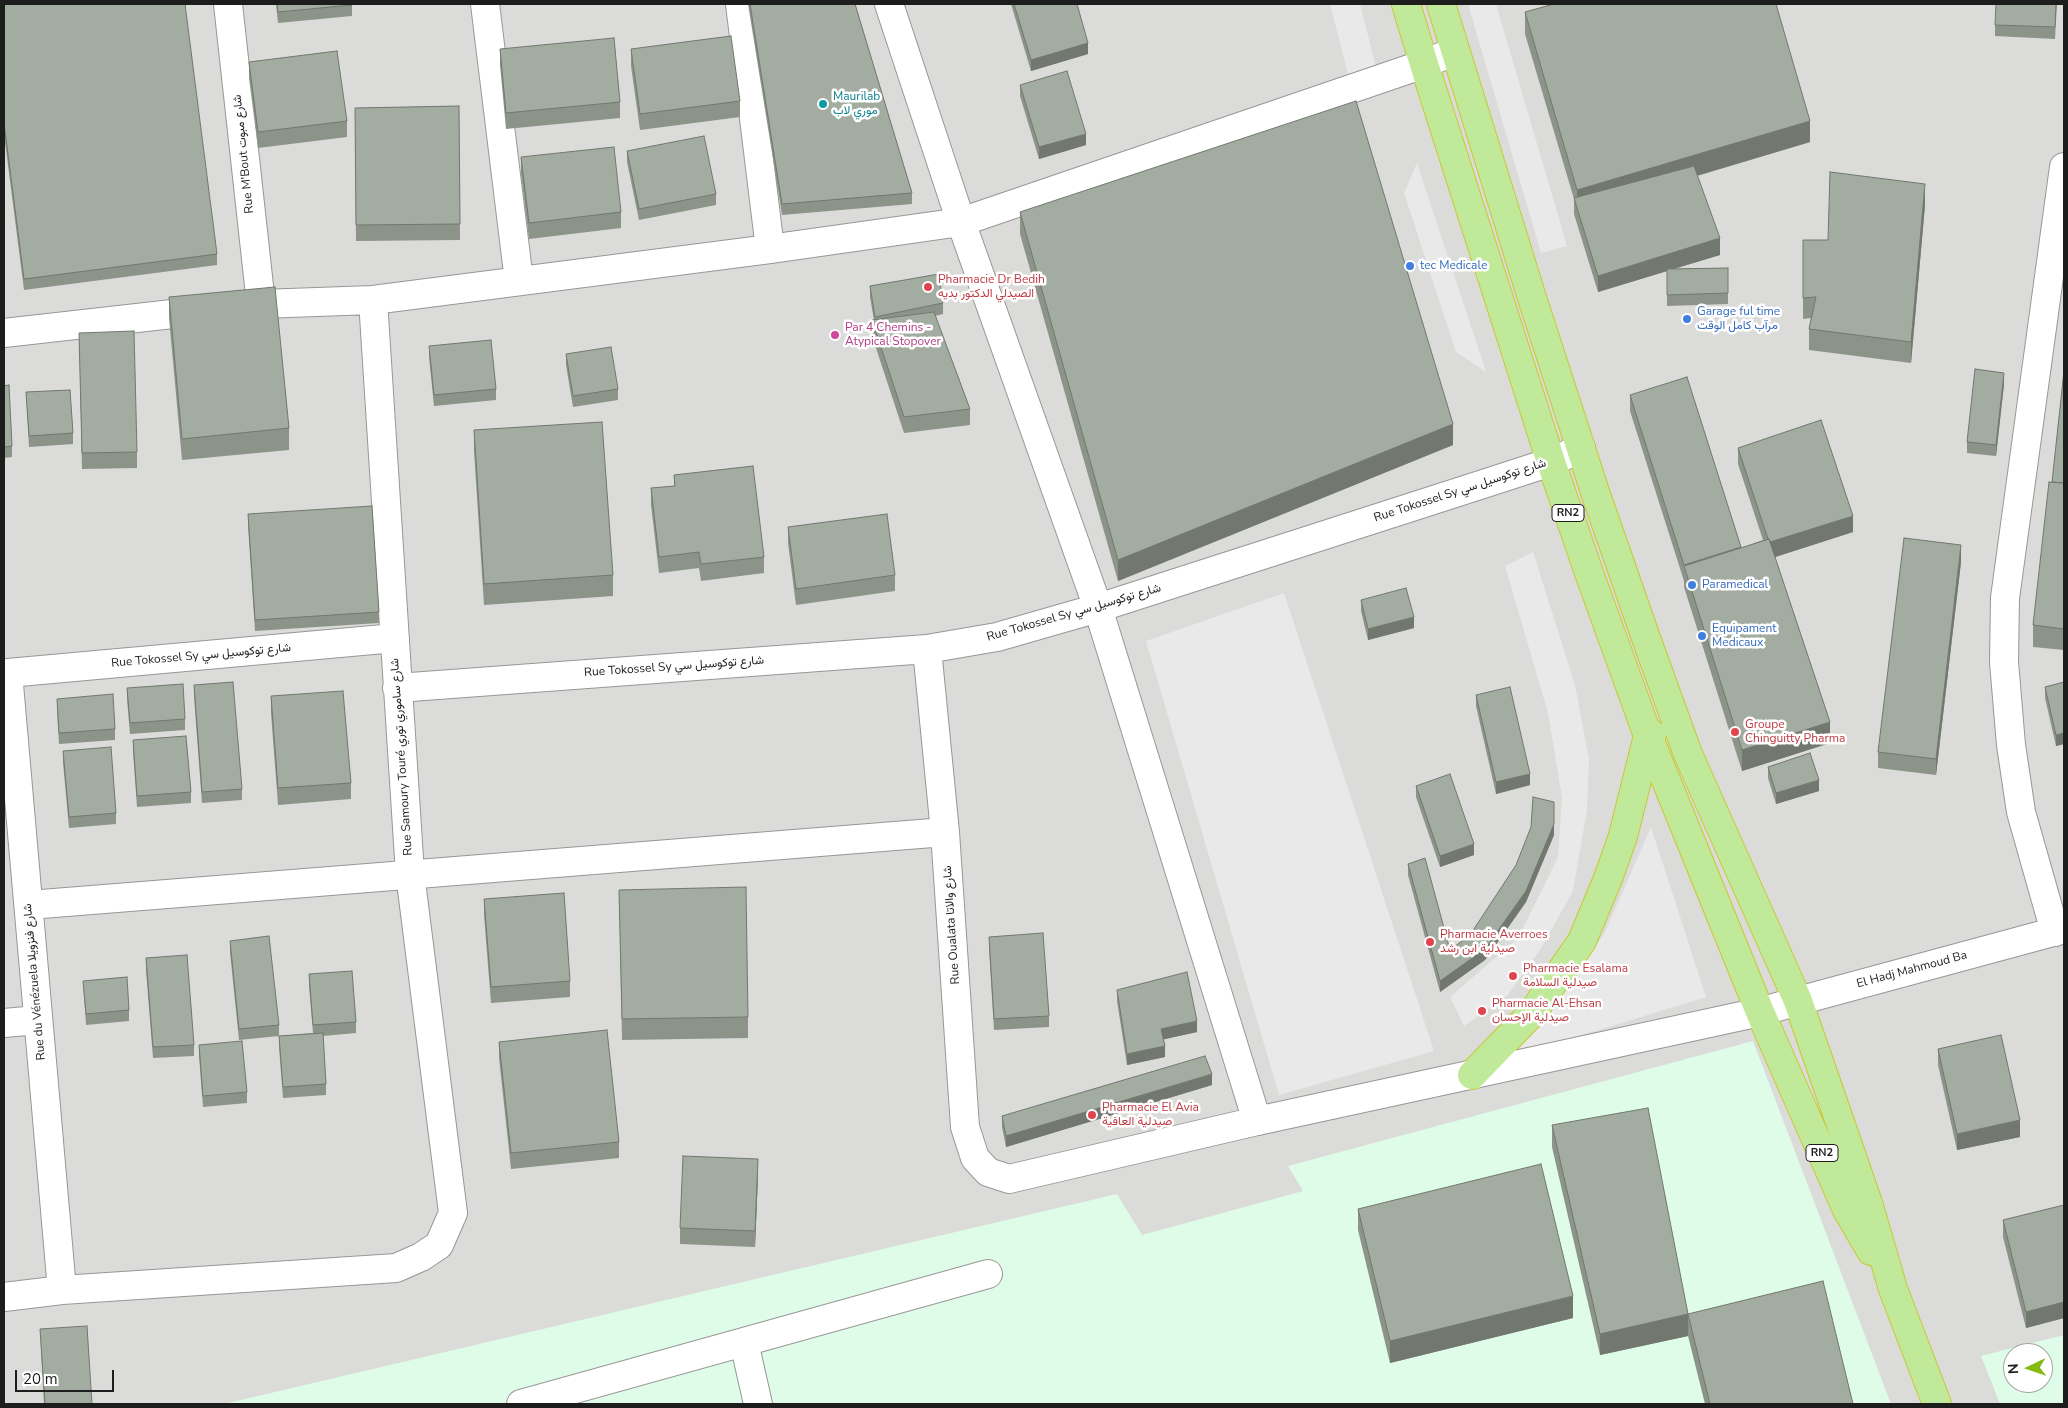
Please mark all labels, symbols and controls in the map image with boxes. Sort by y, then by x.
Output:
place label: Maurilab موري لاب [833,90,880,118]
street label: Rue M'Bout شارع مبوت [231,94,257,214]
marker: Maurilab موري لاب [817,98,829,110]
place label: tec Medicale [1420,259,1487,273]
marker: tec Medicale [1404,260,1416,272]
place label: Pharmacie Dr Bedih الصيدلي الدكتور بديه [938,273,1045,301]
marker: Pharmacie Dr Bedih الصيدلي الدكتور بديه [922,281,934,293]
place label: Garage ful time مرآب كامل الوقت [1697,305,1780,333]
marker: Garage ful time مرآب كامل الوقت [1681,313,1693,325]
place label: Par 4 Chemins - Atypical Stopover [845,321,941,349]
marker: Par 4 Chemins - Atypical Stopover [829,329,841,341]
street label: Rue Tokossel Sy شارع توكوسيل سي [1372,456,1548,526]
road number: RN2 [1552,504,1584,522]
place label: Paramedical [1702,578,1768,592]
marker: Paramedical [1686,579,1698,591]
street label: Rue Tokossel Sy شارع توكوسيل سي [985,581,1163,645]
place label: Equipament Medicaux [1712,622,1776,650]
marker: Equipament Medicaux [1696,630,1708,642]
street label: Rue Tokossel Sy شارع توكوسيل سي [111,641,291,671]
street label: Rue Tokossel Sy شارع توكوسيل سي [584,654,764,680]
street label: Rue Samoury Touré شارع ساموري توري [388,658,416,856]
place label: Groupe Chinguitty Pharma [1745,718,1845,746]
marker: Groupe Chinguitty Pharma [1729,726,1741,738]
street label: Rue Oualata شارع والاتا [941,865,963,985]
street label: Rue du Vénézuela شارع فنزويلا [21,903,49,1061]
place label: Pharmacie Averroes صيدلية ابن رشد [1440,928,1548,956]
marker: Pharmacie Averroes صيدلية ابن رشد [1424,936,1436,948]
street label: El Hadj Mahmoud Ba [1855,948,1969,992]
place label: Pharmacie Esalama صيدلية السلامة [1523,962,1628,990]
marker: Pharmacie Esalama صيدلية السلامة [1507,970,1519,982]
place label: Pharmacie Al-Ehsan صيدلية الإحسان [1492,997,1602,1025]
marker: Pharmacie Al-Ehsan صيدلية الإحسان [1476,1005,1488,1017]
place label: Pharmacie El Avia صيدلية العافية [1102,1101,1199,1129]
marker: Pharmacie El Avia صيدلية العافية [1086,1109,1098,1121]
road number: RN2 [1806,1144,1838,1162]
north arrow [2003,1343,2053,1393]
scale bar [18,1360,116,1392]
text: N [2004,1363,2023,1374]
text: 20 m [23,1369,58,1389]

